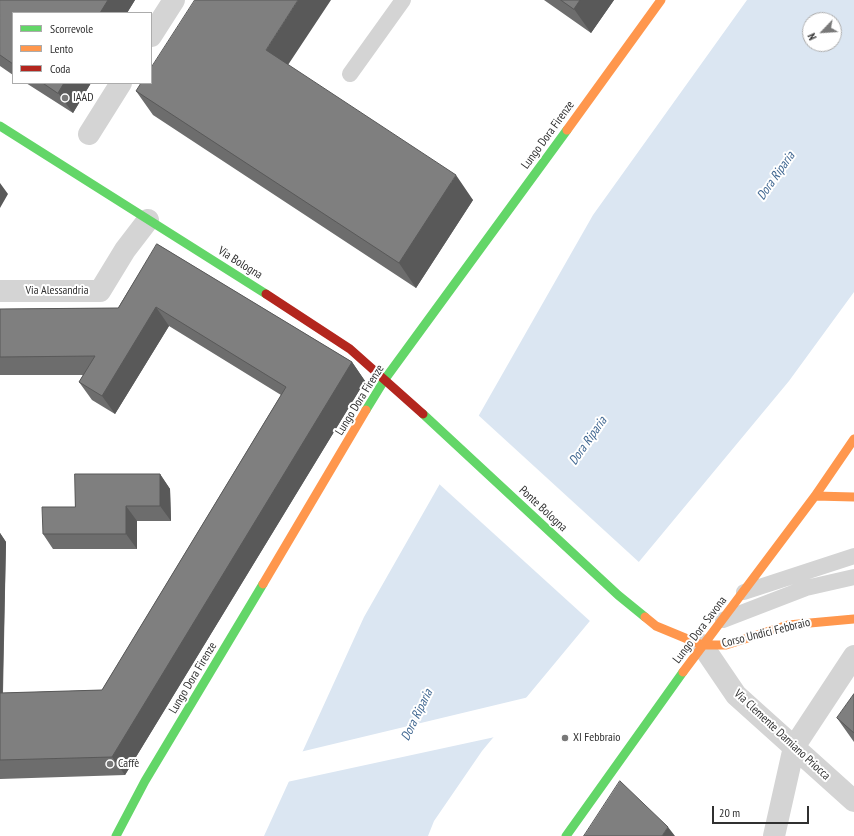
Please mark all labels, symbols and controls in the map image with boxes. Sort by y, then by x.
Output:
legend [12,12,152,84]
north arrow [802,12,842,52]
text: Scorrevole [50,21,93,36]
text: N [804,31,820,42]
text: Lento [50,41,73,56]
text: Coda [50,61,70,76]
place label: IAAD [73,91,93,105]
marker: IAAD [60,93,70,103]
street label: Lungo Dora Firenze [519,98,577,172]
water label: Dora Riparia [754,149,798,203]
street label: Via Bologna [215,244,265,282]
street label: Via Alessandria [26,284,88,298]
street label: Lungo Dora Firenze [333,362,387,438]
water label: Dora Riparia [566,414,610,468]
street label: Ponte Bologna [516,483,570,535]
street label: Lungo Dora Savona [670,594,730,666]
street label: Corso Undici Febbraio [720,615,812,651]
street label: Lungo Dora Firenze [166,640,220,716]
water label: Dora Riparia [398,687,436,743]
street label: Via Clemente Damiano Priocca [731,687,833,783]
place label: XI Febbraio [573,731,621,745]
marker: XI Febbraio [560,733,570,743]
place label: Caffè [118,757,139,771]
marker: Caffè [105,759,115,769]
scale bar [714,798,811,824]
text: 20 m [719,805,740,820]

